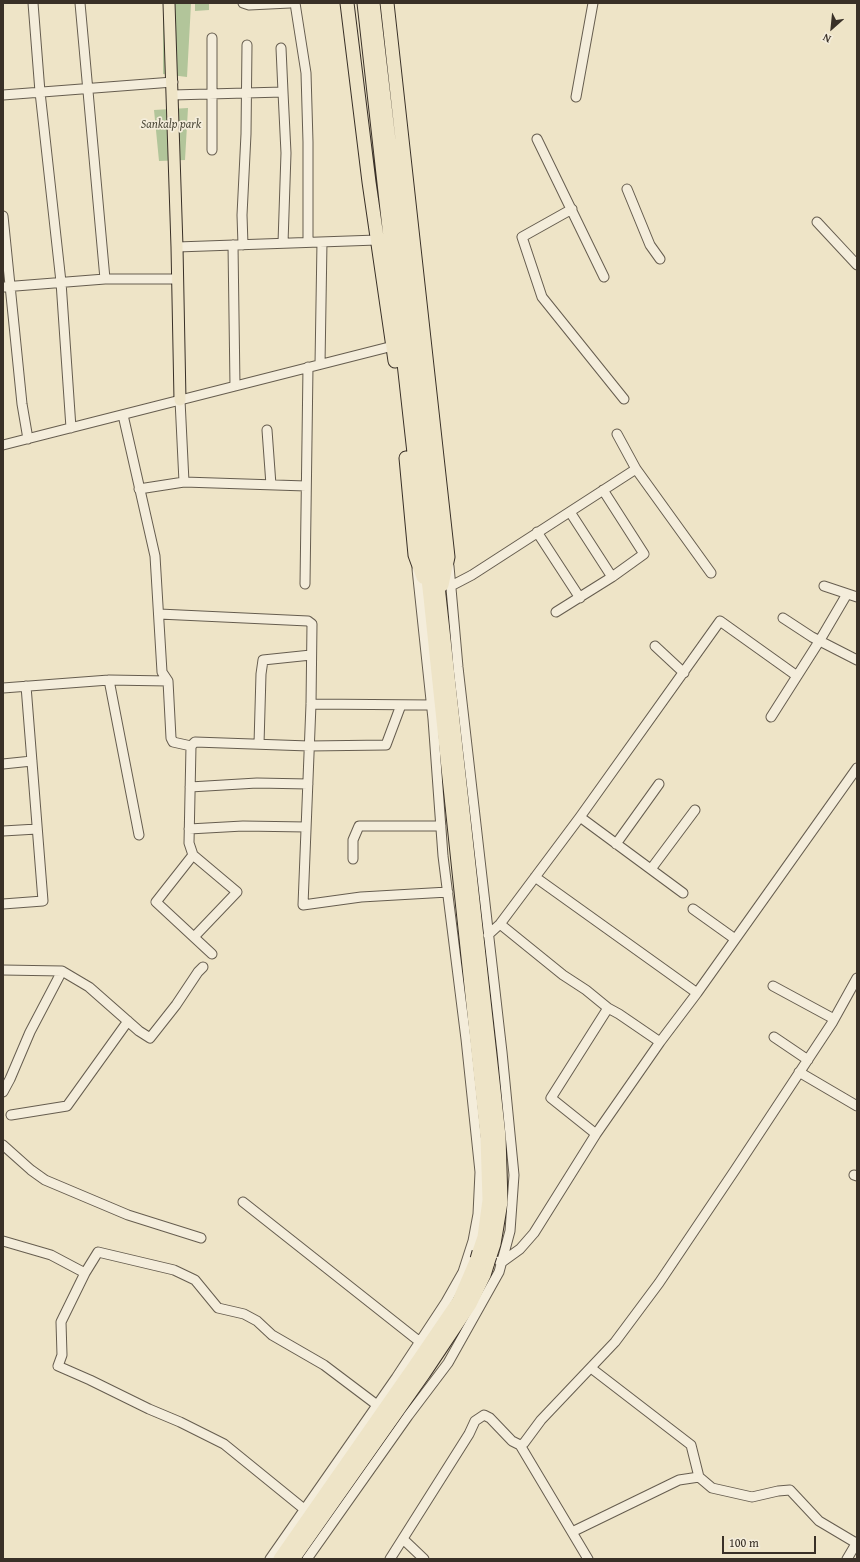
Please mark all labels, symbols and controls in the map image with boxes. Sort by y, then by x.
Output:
north arrow [812,8,852,48]
text: N [820,30,833,47]
park label: Sankalp park [141,118,201,132]
scale bar [724,1528,818,1554]
text: 100 m [729,1534,759,1551]

